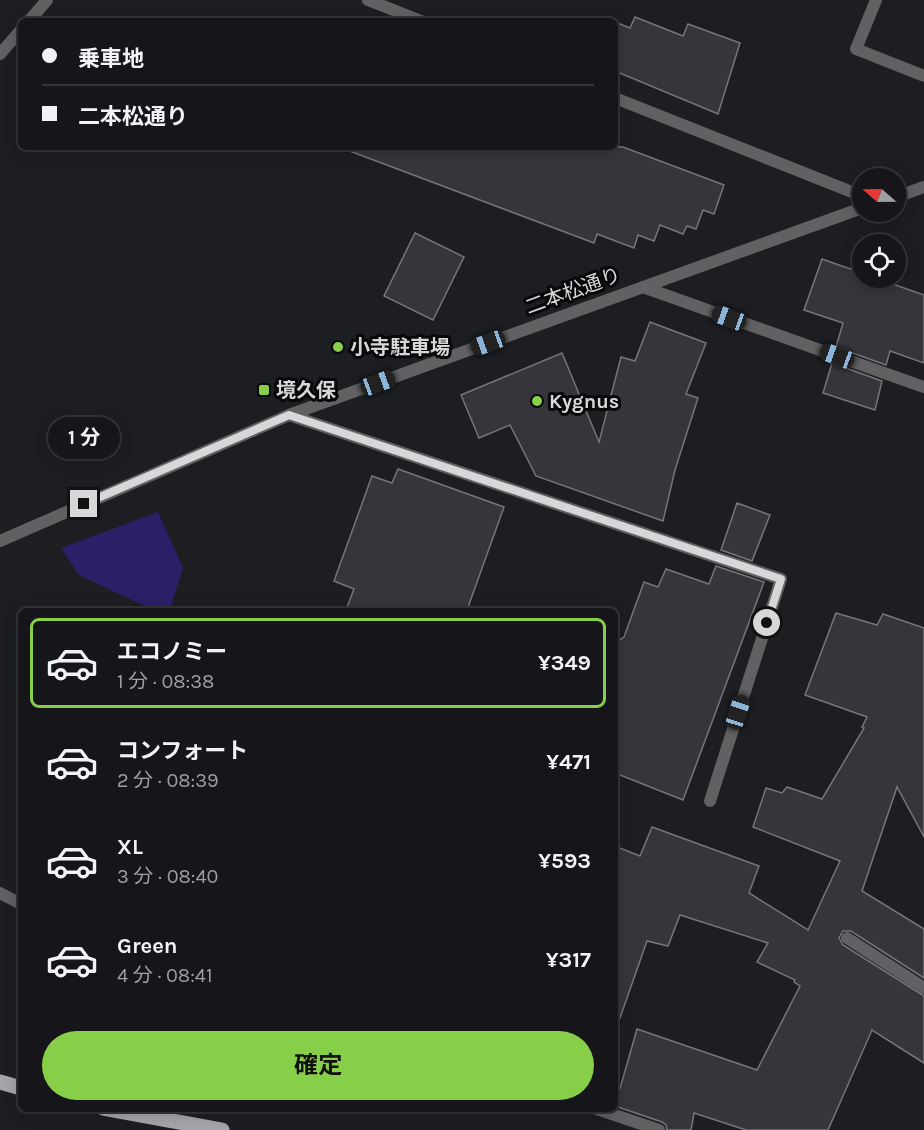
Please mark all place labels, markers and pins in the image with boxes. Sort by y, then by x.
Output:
place label: 小寺駐車場 [350,336,450,359]
marker: 小寺駐車場 [331,340,345,354]
place label: 境久保 [276,379,336,402]
marker: 境久保 [257,383,271,397]
place label: Kygnus [549,390,619,413]
marker: Kygnus [530,394,544,408]

